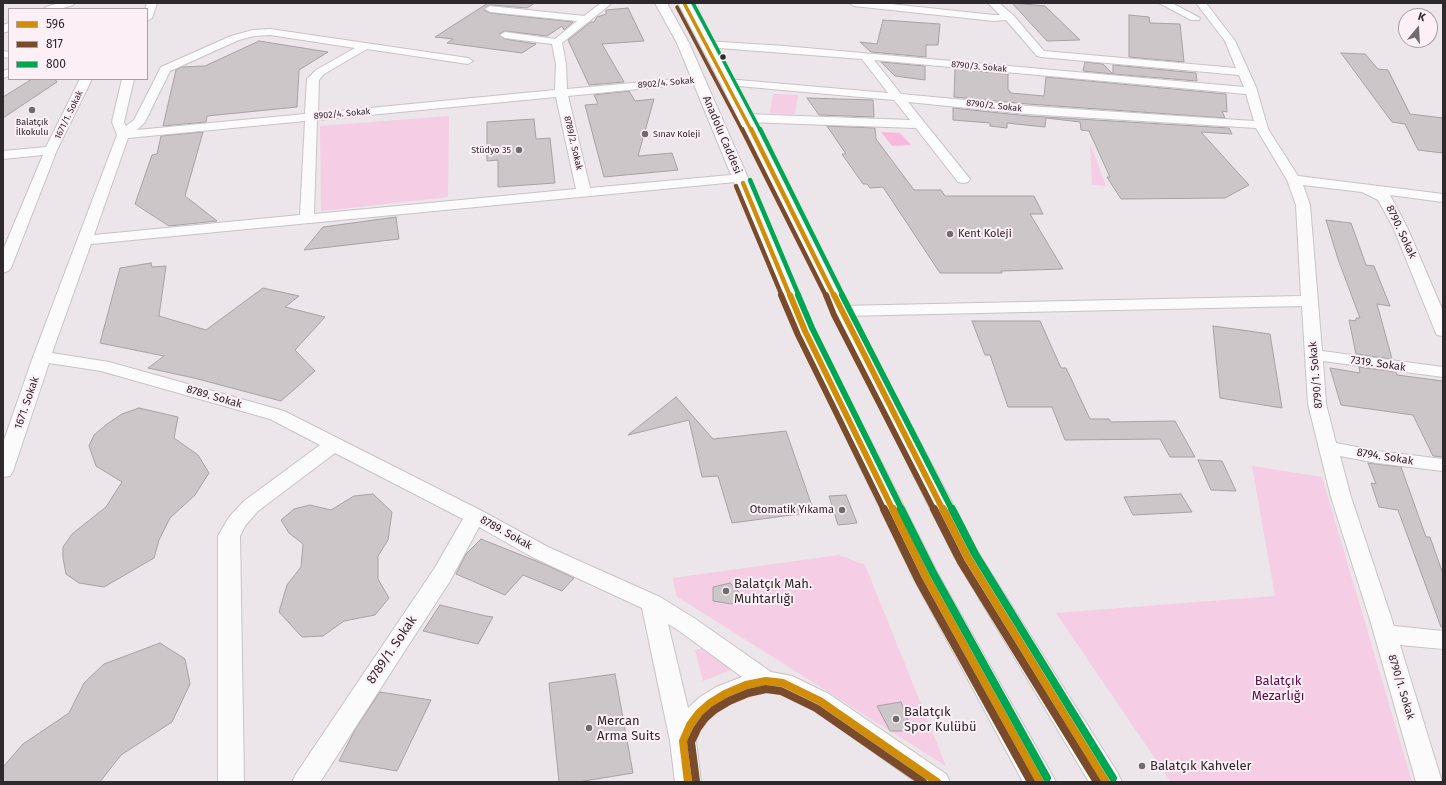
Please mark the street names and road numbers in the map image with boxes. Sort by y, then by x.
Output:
street label: 8790/3. Sokak [951,59,1007,75]
street label: 8902/4. Sokak [637,75,695,91]
street label: 1671/1. Sokak [53,89,85,141]
street label: Anadolu Caddesi [700,94,744,176]
street label: 8790/2. Sokak [966,98,1022,114]
street label: 8902/4. Sokak [313,106,371,122]
street label: 8789/2. Sokak [562,115,584,171]
street label: 8790. Sokak [1383,203,1419,261]
street label: 8790/1. Sokak [1306,341,1326,409]
street label: 7319. Sokak [1350,354,1406,374]
street label: 1671. Sokak [12,375,42,431]
street label: 8789. Sokak [185,383,243,411]
street label: 8794. Sokak [1356,446,1414,468]
street label: 8789. Sokak [478,513,534,553]
street label: 8789/1. Sokak [364,613,420,687]
street label: 8790/1. Sokak [1385,653,1417,721]

